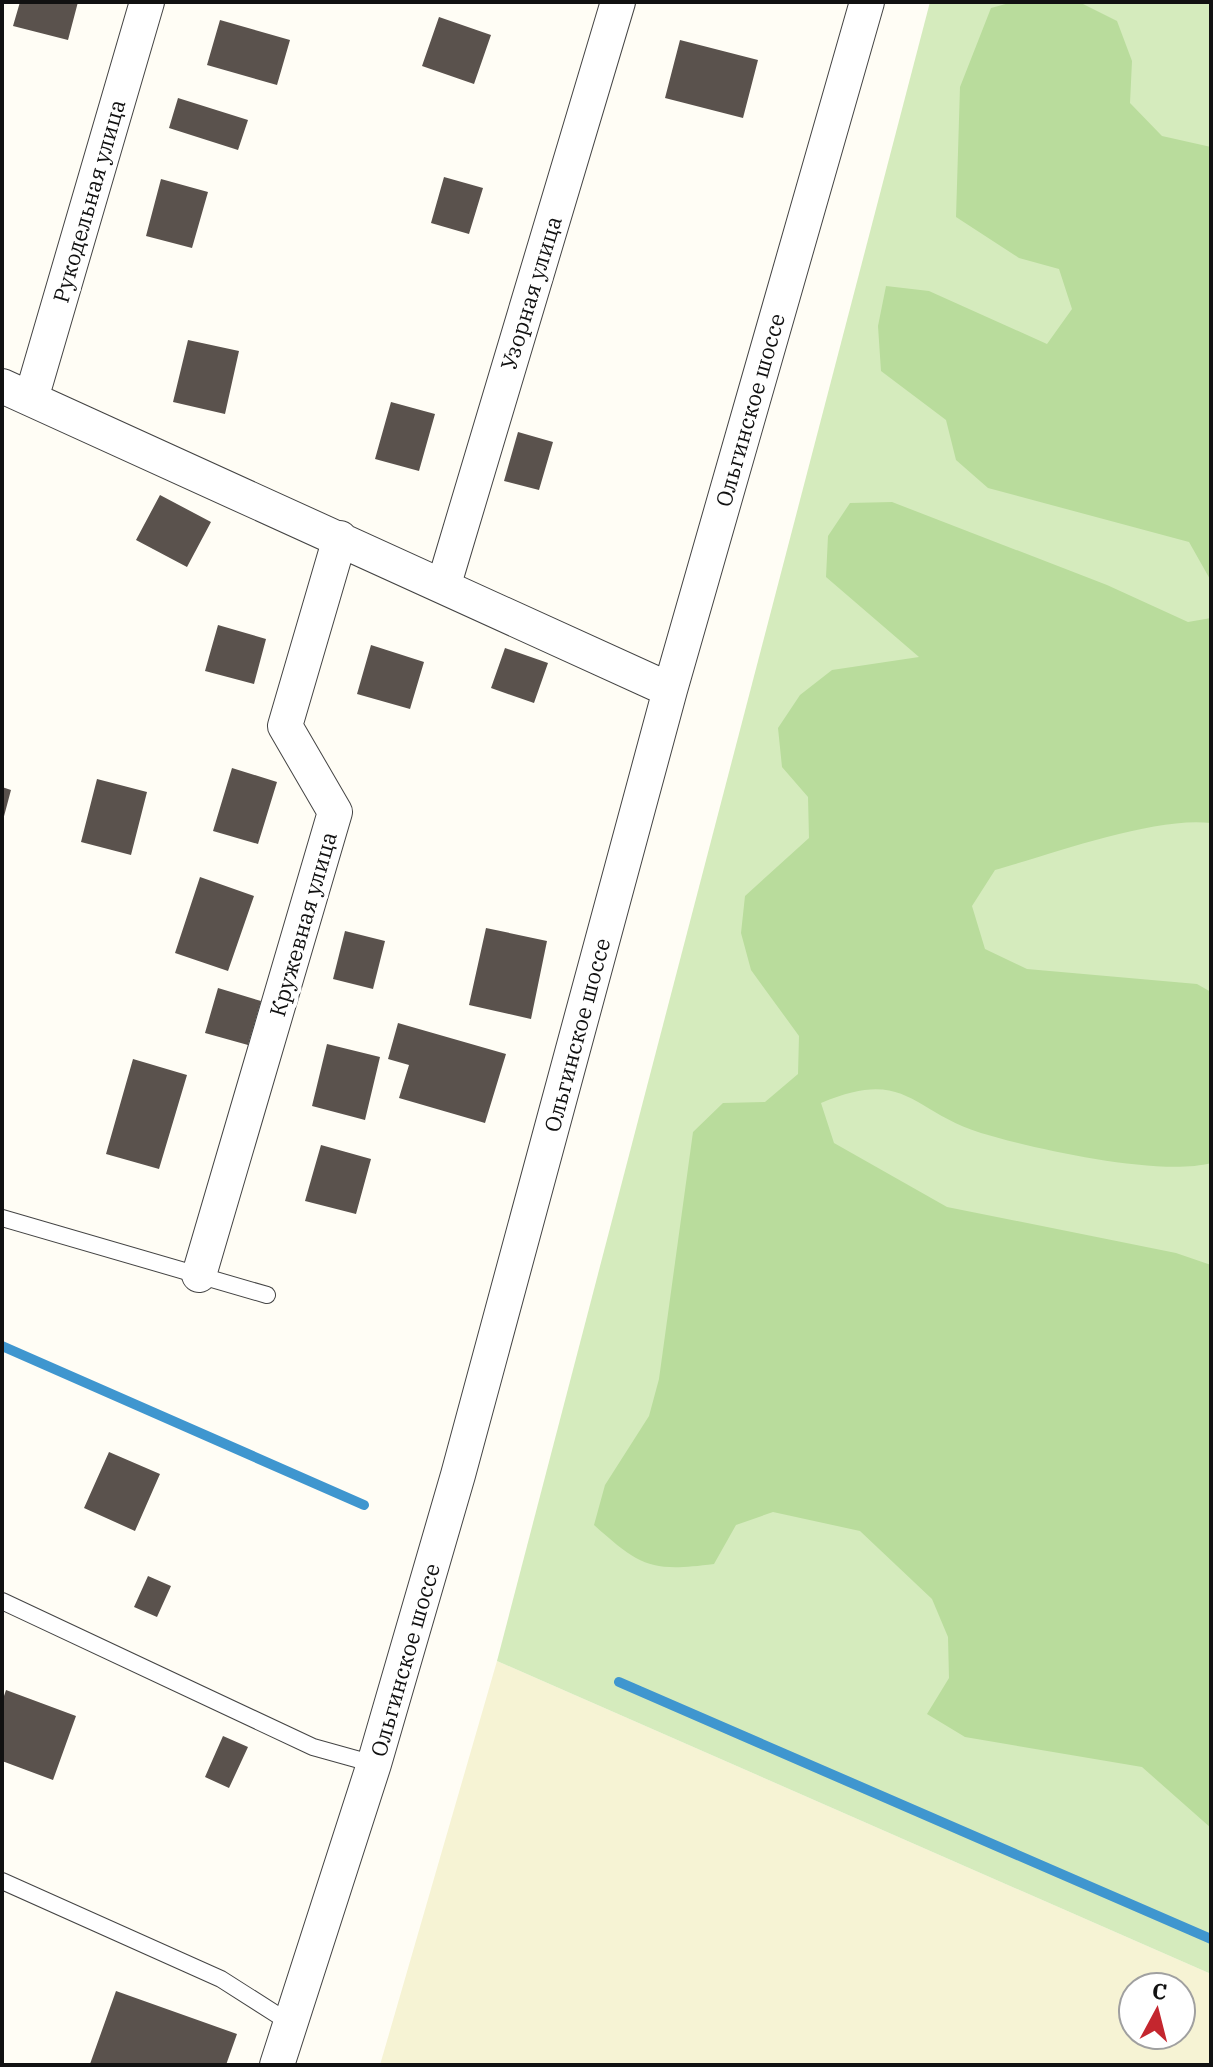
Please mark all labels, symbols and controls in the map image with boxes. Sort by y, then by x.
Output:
street label: Рукодельная улица [46,96,131,306]
street label: Узорная улица [493,212,568,373]
street label: Ольгинское шоссе [708,310,791,510]
street label: Кружевная улица [262,828,343,1020]
street label: Ольгинское шоссе [537,935,616,1135]
street label: Ольгинское шоссе [363,1560,446,1760]
north arrow [1117,1971,1197,2051]
text: С [1150,1975,1169,2006]

